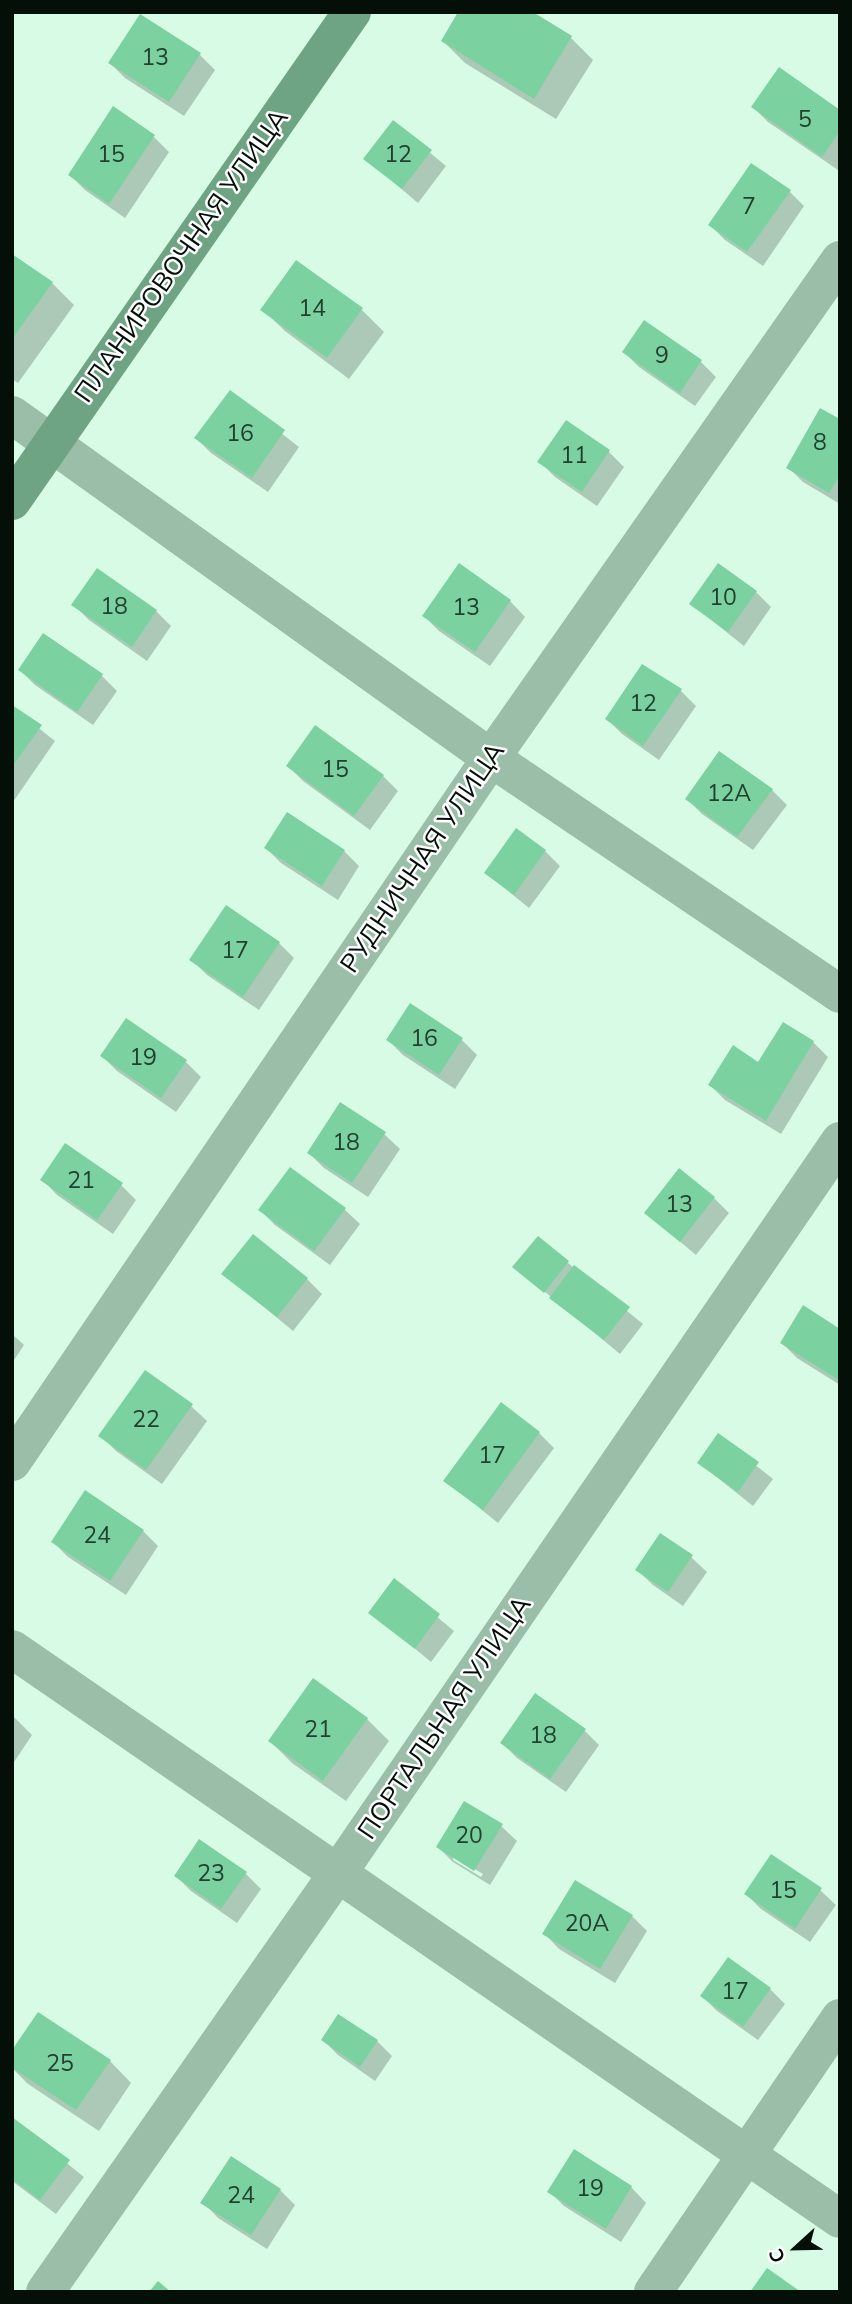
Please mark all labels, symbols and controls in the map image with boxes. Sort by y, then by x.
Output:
house number: 13 [141,44,169,72]
street label: ПЛАНИРОВОЧНАЯ УЛИЦА [69,103,295,409]
house number: 5 [798,106,812,134]
house number: 15 [97,141,125,169]
house number: 12 [384,141,412,169]
house number: 7 [742,193,756,221]
house number: 14 [298,295,326,323]
house number: 9 [655,342,669,370]
house number: 16 [226,420,254,448]
house number: 8 [813,429,827,457]
house number: 11 [560,442,588,470]
house number: 10 [709,584,737,612]
house number: 18 [100,593,128,621]
house number: 13 [452,594,480,622]
house number: 12 [629,690,657,718]
street label: РУДНИЧНАЯ УЛИЦА [334,737,512,979]
house number: 15 [321,756,349,784]
house number: 12А [707,780,751,808]
house number: 17 [221,937,249,965]
house number: 16 [410,1025,438,1053]
house number: 19 [129,1044,157,1072]
house number: 18 [332,1129,360,1157]
house number: 21 [67,1167,95,1195]
house number: 13 [665,1191,693,1219]
house number: 22 [132,1406,160,1434]
house number: 17 [478,1442,506,1470]
house number: 24 [83,1522,111,1550]
street label: ПОРТАЛЬНАЯ УЛИЦА [352,1590,538,1846]
house number: 21 [304,1716,332,1744]
house number: 18 [529,1722,557,1750]
house number: 20 [455,1822,483,1850]
house number: 23 [197,1860,225,1888]
house number: 15 [769,1877,797,1905]
house number: 20А [565,1910,609,1938]
house number: 17 [721,1978,749,2006]
house number: 25 [46,2050,74,2078]
house number: 19 [576,2175,604,2203]
house number: 24 [227,2182,255,2210]
north arrow [761,2213,831,2283]
text: С [763,2245,790,2266]

